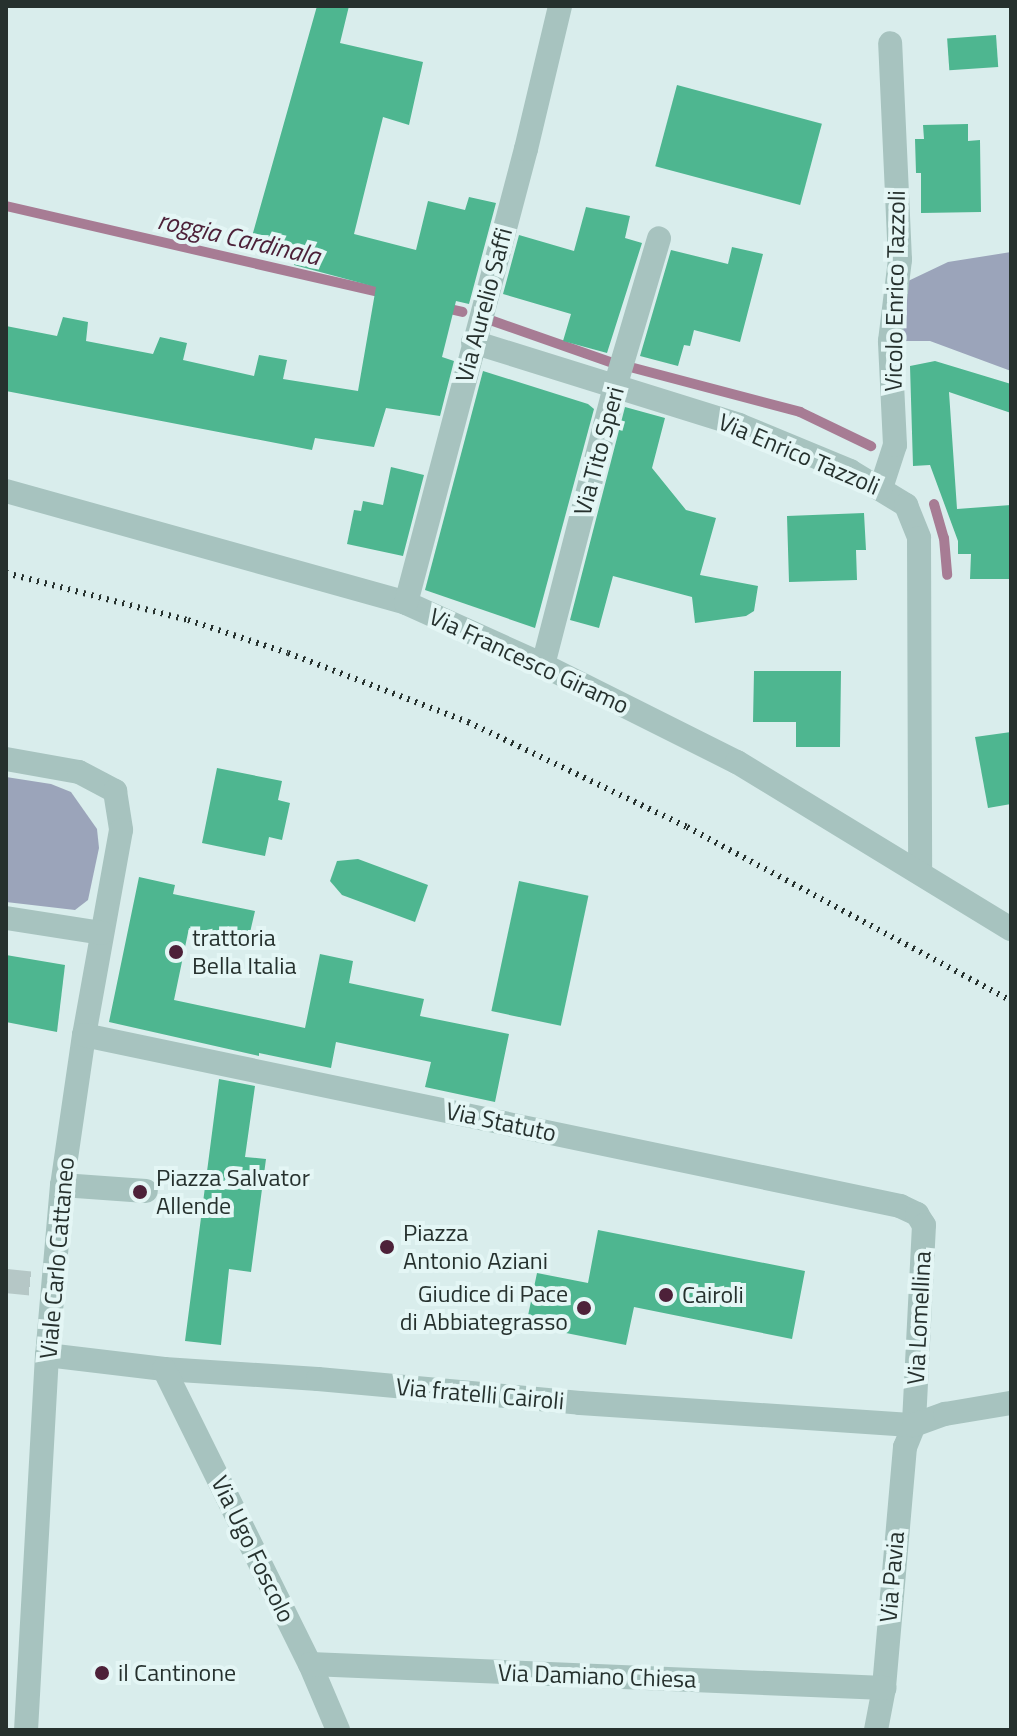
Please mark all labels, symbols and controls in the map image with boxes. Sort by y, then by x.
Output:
street label: Vicolo Enrico Tazzoli [879,190,911,392]
water label: roggia Cardinala [155,204,323,272]
street label: Via Aurelio Saffi [450,225,518,385]
street label: Via Tito Speri [568,383,630,519]
street label: Via Enrico Tazzoli [714,407,884,501]
street label: Via Francesco Giramo [425,602,633,720]
place label: trattoria Bella Italia [192,924,296,980]
marker: trattoria Bella Italia [167,943,185,961]
street label: Via Statuto [443,1096,559,1148]
street label: Viale Carlo Cattaneo [34,1156,80,1360]
place label: Piazza Salvator Allende [156,1164,310,1220]
marker: Piazza Salvator Allende [131,1183,149,1201]
place label: Piazza Antonio Aziani [403,1219,548,1275]
marker: Piazza Antonio Aziani [378,1238,396,1256]
street label: Via Lomellina [901,1250,937,1386]
place label: Giudice di Pace di Abbiategrasso [400,1280,568,1336]
place label: Cairoli [682,1281,744,1309]
marker: Cairoli [657,1286,675,1304]
marker: Giudice di Pace di Abbiategrasso [575,1299,593,1317]
street label: Via fratelli Cairoli [395,1372,565,1416]
street label: Via Ugo Foscolo [205,1471,301,1627]
street label: Via Pavia [874,1530,910,1624]
street label: Via Damiano Chiesa [497,1658,697,1694]
place label: il Cantinone [118,1659,236,1687]
marker: il Cantinone [93,1664,111,1682]

